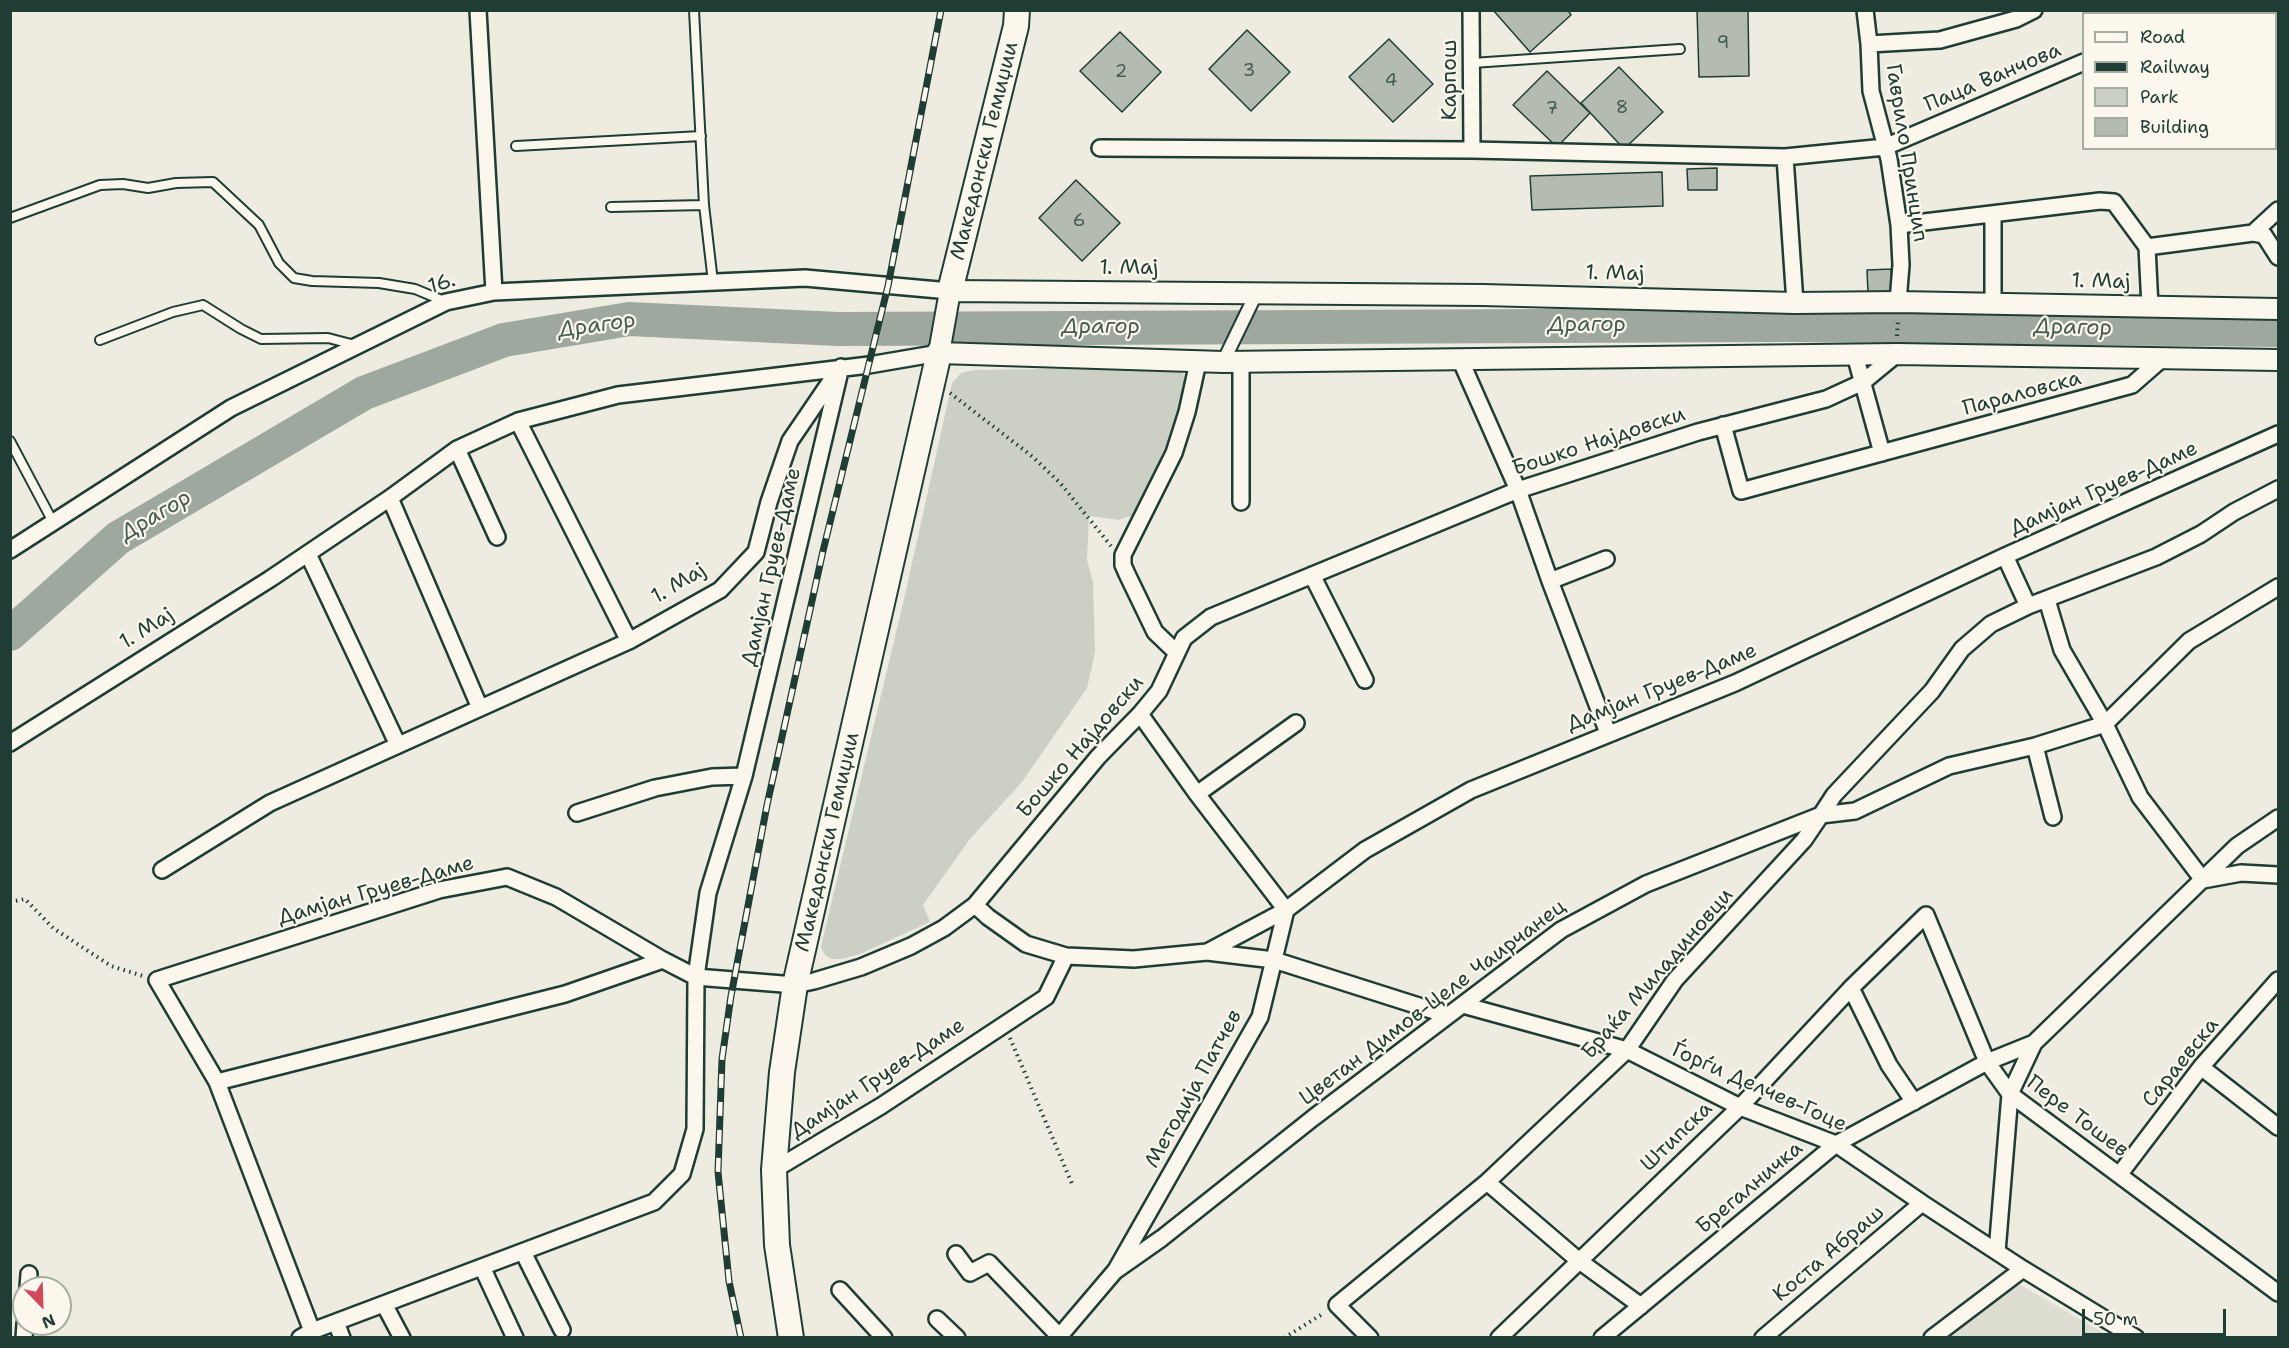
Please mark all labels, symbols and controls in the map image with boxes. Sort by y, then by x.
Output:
legend [2082,12,2277,150]
text: Road [2140,25,2185,49]
house number: 9 [1717,32,1729,54]
street label: Паца Ванчова [1921,38,2065,118]
street label: Македонски Гемиџии [946,39,1024,263]
street label: Карпош [1438,39,1464,121]
text: Railway [2140,55,2210,79]
house number: 3 [1243,60,1255,82]
house number: 2 [1115,61,1127,83]
street label: Гаврило Принцип [1879,62,1933,244]
house number: 4 [1385,70,1397,92]
text: Park [2140,85,2179,109]
house number: 8 [1616,97,1628,119]
house number: 7 [1546,98,1558,120]
text: Building [2140,115,2209,139]
house number: 6 [1073,210,1085,232]
street label: 1. Мај [1100,256,1158,282]
street label: 1. Мај [1585,261,1645,287]
street label: 16. [425,268,459,300]
street label: 1. Мај [2071,269,2131,295]
water label: Драгор [557,308,637,344]
water label: Драгор [1548,312,1626,338]
water label: Драгор [1062,314,1140,340]
water label: Драгор [2034,314,2112,342]
street label: Параловска [1960,366,2084,422]
street label: Бошко Најдовски [1509,402,1689,482]
street label: Дамјан Груев-Даме [2006,436,2202,542]
street label: Дамјан Груев-Даме [737,465,807,669]
water label: Драгор [116,485,196,547]
street label: 1. Мај [647,558,711,610]
street label: 1. Мај [115,603,179,655]
street label: Дамјан Груев-Даме [1563,638,1761,738]
street label: Бошко Најдовски [1012,671,1150,823]
street label: Македонски Гемиџии [790,730,866,954]
street label: Дамјан Груев-Даме [275,851,477,931]
street label: Браќа Миладиновци [1577,883,1739,1065]
street label: Цветан Димов-Целе Чаирчанец [1295,895,1571,1111]
street label: Методија Патчев [1140,1006,1248,1172]
street label: Дамјан Груев-Даме [786,1013,970,1145]
street label: Сараевска [2137,1013,2225,1113]
street label: Ѓорѓи Делчев-Гоце [1668,1038,1850,1138]
street label: Пере Тошев [2021,1071,2133,1163]
street label: Штипска [1636,1097,1718,1177]
street label: Брегалничка [1692,1136,1808,1240]
street label: Коста Абраш [1768,1200,1890,1308]
north arrow [12,1276,72,1336]
scale bar [2085,1297,2229,1335]
text: 50 m [2093,1307,2138,1331]
text: N [39,1309,58,1333]

